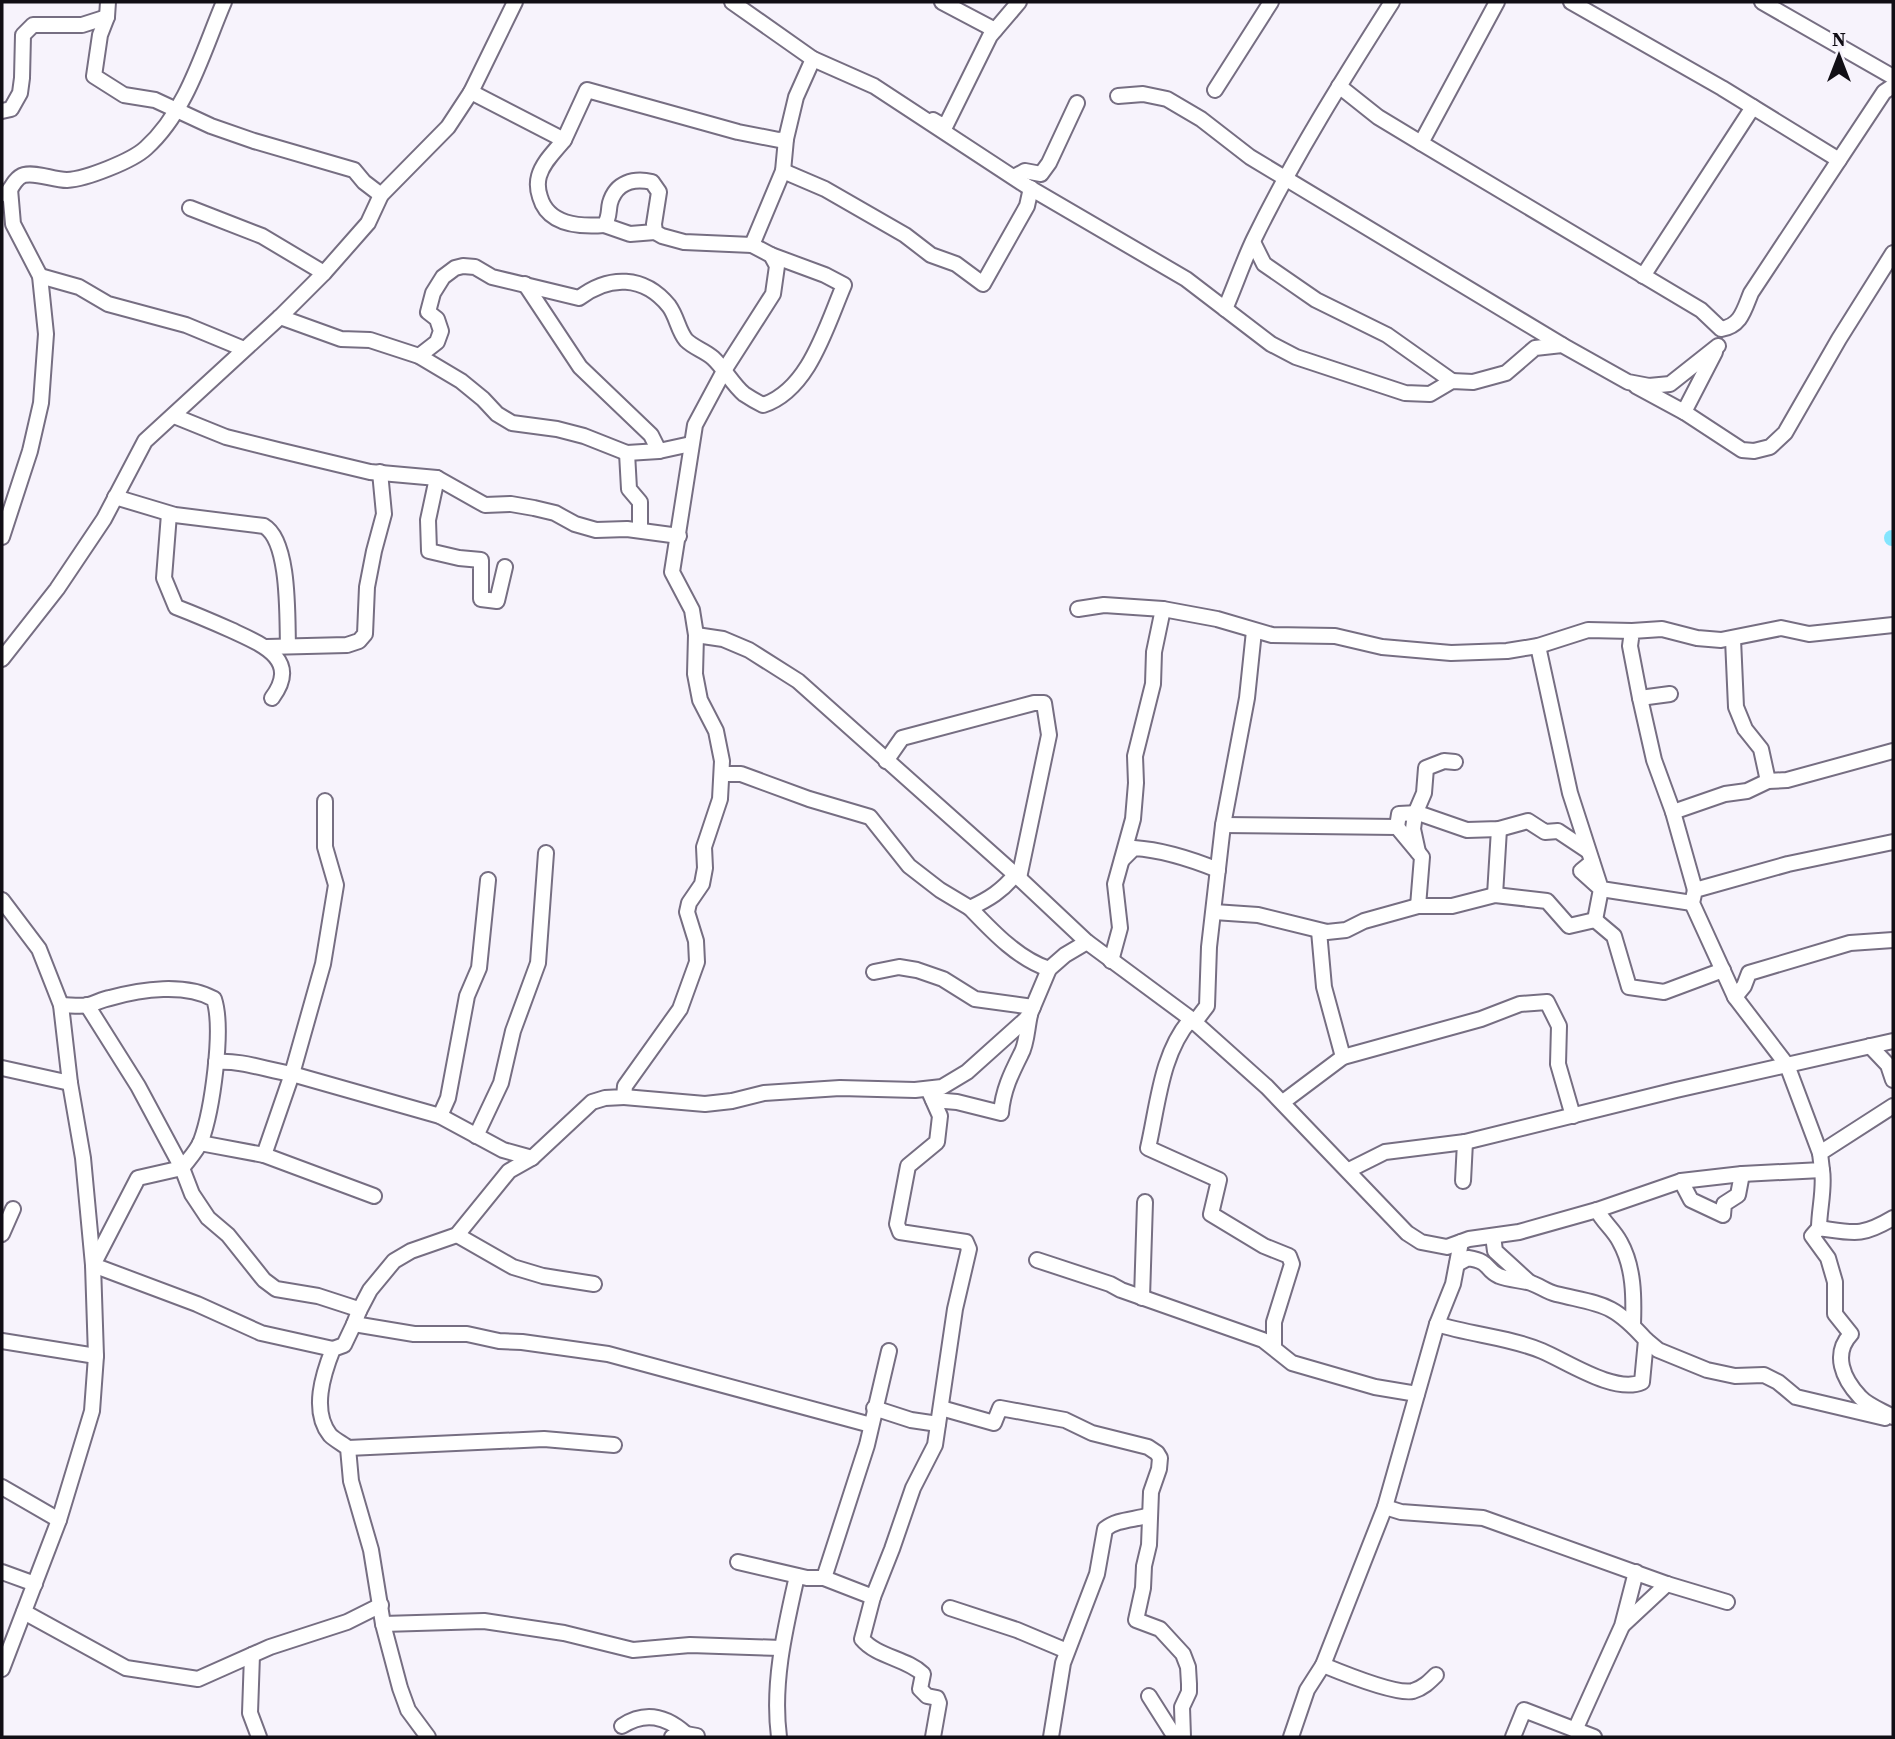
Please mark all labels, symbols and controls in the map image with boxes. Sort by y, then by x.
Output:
north arrow [1804,21,1874,91]
text: N [1832,26,1846,52]

